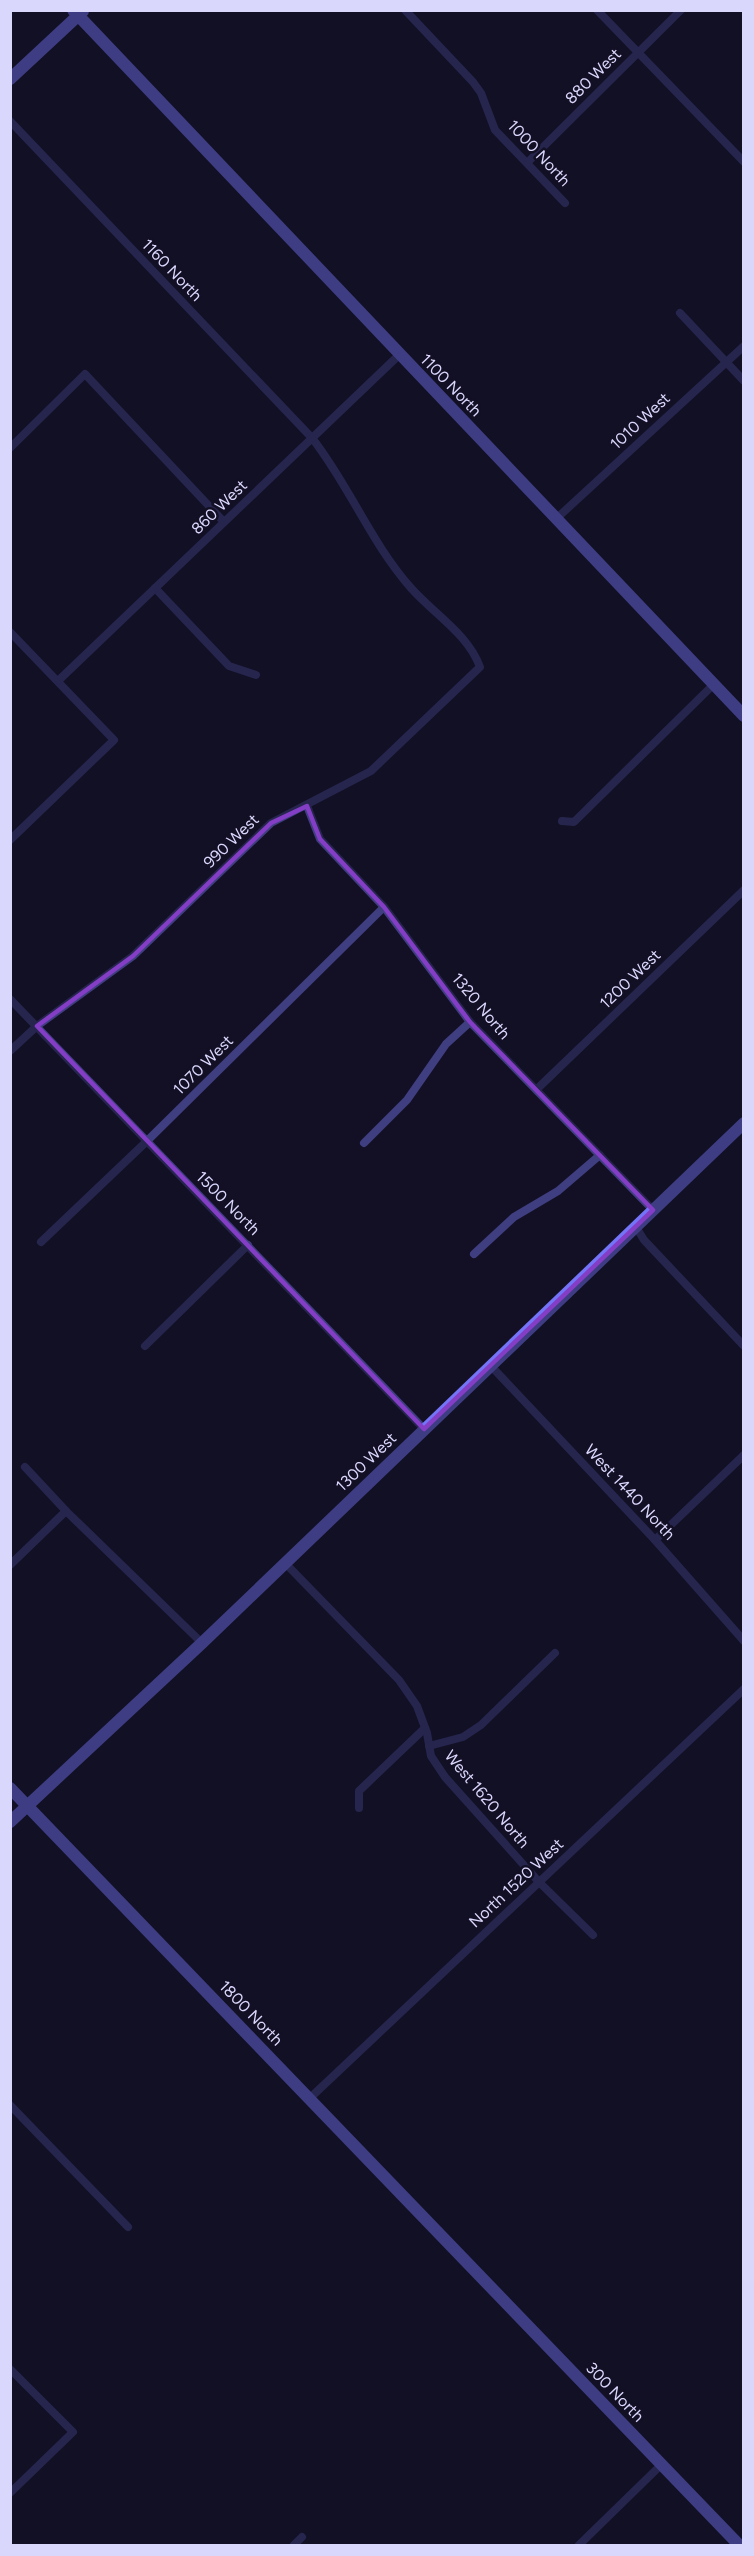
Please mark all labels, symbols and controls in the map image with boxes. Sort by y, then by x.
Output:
street label: 880 West [561,44,625,108]
street label: 1000 North [504,116,574,190]
street label: 1160 North [138,235,206,305]
street label: 1100 North [416,350,486,420]
street label: 1010 West [606,389,674,453]
street label: 860 West [187,476,251,538]
street label: 990 West [199,810,263,872]
street label: 1200 West [596,945,664,1013]
street label: 1320 North [448,969,514,1043]
street label: 1070 West [169,1031,237,1099]
street label: 1500 North [192,1167,264,1239]
street label: 1300 West [332,1429,400,1495]
street label: West 1440 North [581,1440,679,1544]
street label: West 1620 North [441,1746,533,1852]
street label: North 1520 West [465,1834,567,1932]
street label: 1800 North [215,1977,287,2049]
street label: 300 North [582,2358,648,2426]

